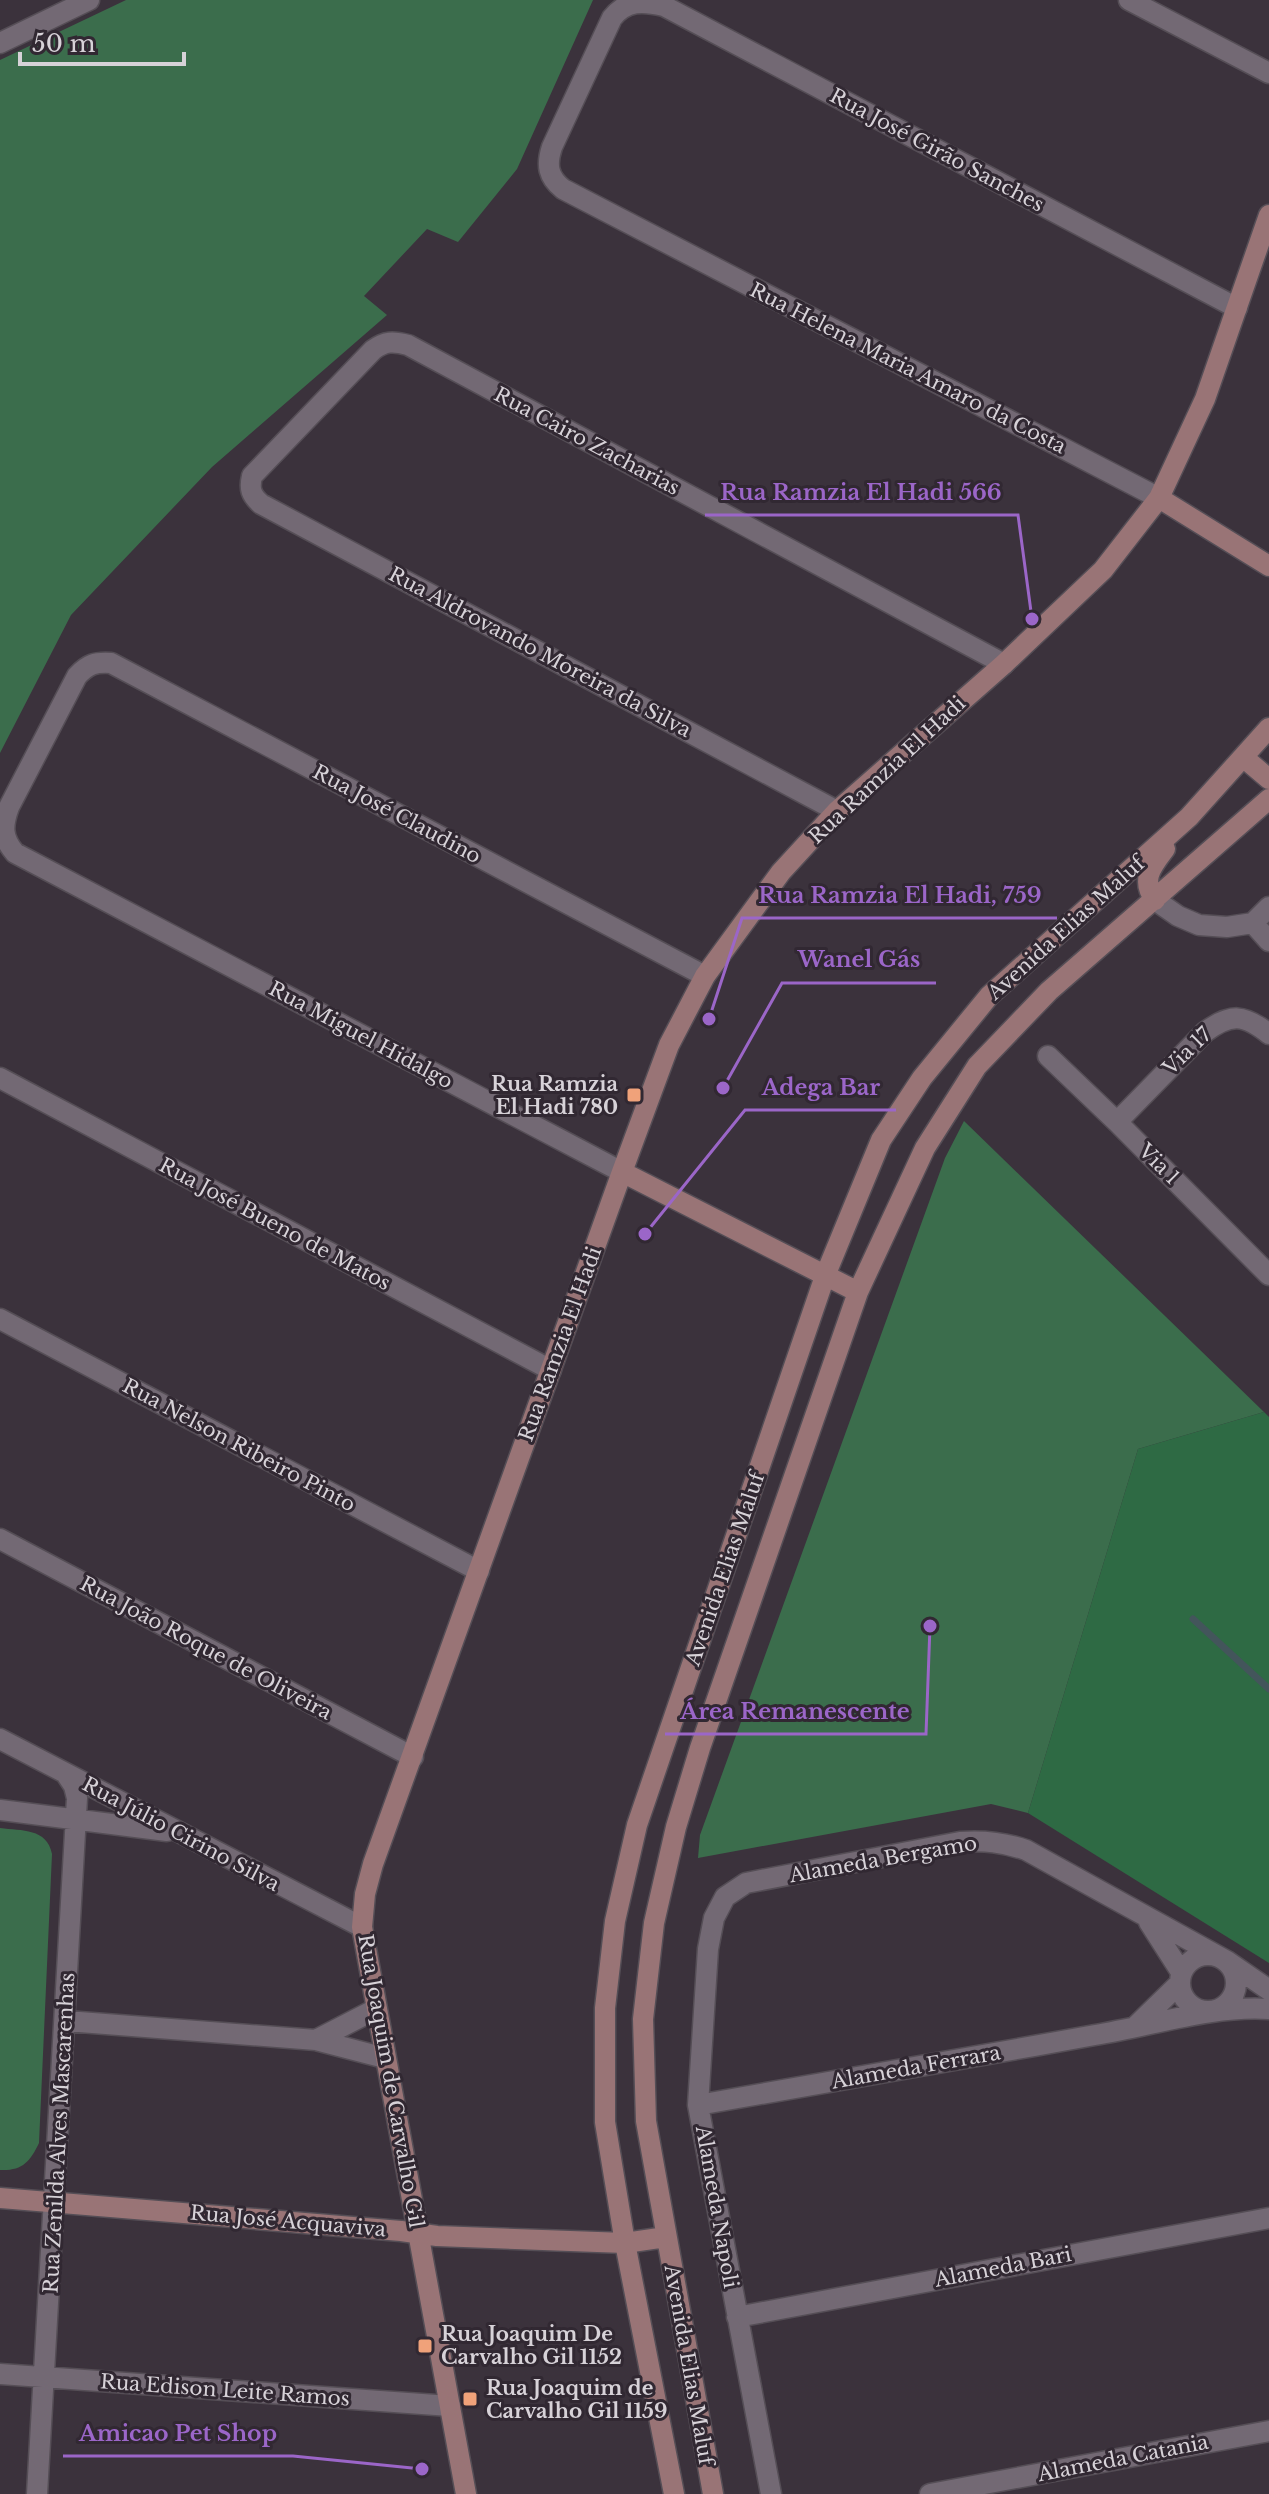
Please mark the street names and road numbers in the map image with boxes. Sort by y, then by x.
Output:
street label: Rua José Girão Sanches [826,83,1048,217]
street label: Rua Helena Maria Amaro da Costa [746,277,1071,459]
street label: Rua Cairo Zacharias [490,382,684,500]
street label: Rua Aldrovando Moreira da Silva [385,562,696,743]
street label: Rua Ramzia El Hadi [804,691,970,849]
street label: Rua José Claudino [309,760,485,868]
street label: Avenida Elias Maluf [982,849,1152,1005]
street label: Rua Miguel Hidalgo [265,976,457,1094]
street label: Via 17 [1157,1022,1217,1080]
street label: Via 1 [1133,1138,1184,1189]
street label: Rua José Bueno de Matos [155,1153,395,1295]
street label: Rua Ramzia El Hadi [514,1243,606,1445]
street label: Rua Nelson Ribeiro Pinto [119,1373,359,1517]
street label: Avenida Elias Maluf [680,1467,770,1670]
street label: Rua João Roque de Oliveira [76,1571,337,1725]
street label: Rua Júlio Cirino Silva [78,1772,284,1897]
street label: Alameda Bergamo [786,1831,979,1887]
street label: Rua Joaquim de Carvalho Gil [353,1932,429,2230]
street label: Rua Zenilda Alves Mascarenhas [39,1972,79,2294]
street label: Alameda Ferrara [829,2040,1003,2094]
street label: Alameda Napoli [691,2123,743,2290]
street label: Rua José Acquaviva [189,2200,388,2242]
street label: Alameda Bari [932,2242,1074,2292]
street label: Avenida Elias Maluf [659,2262,719,2470]
street label: Rua Edison Leite Ramos [99,2369,351,2411]
street label: Alameda Catania [1035,2429,1211,2487]

